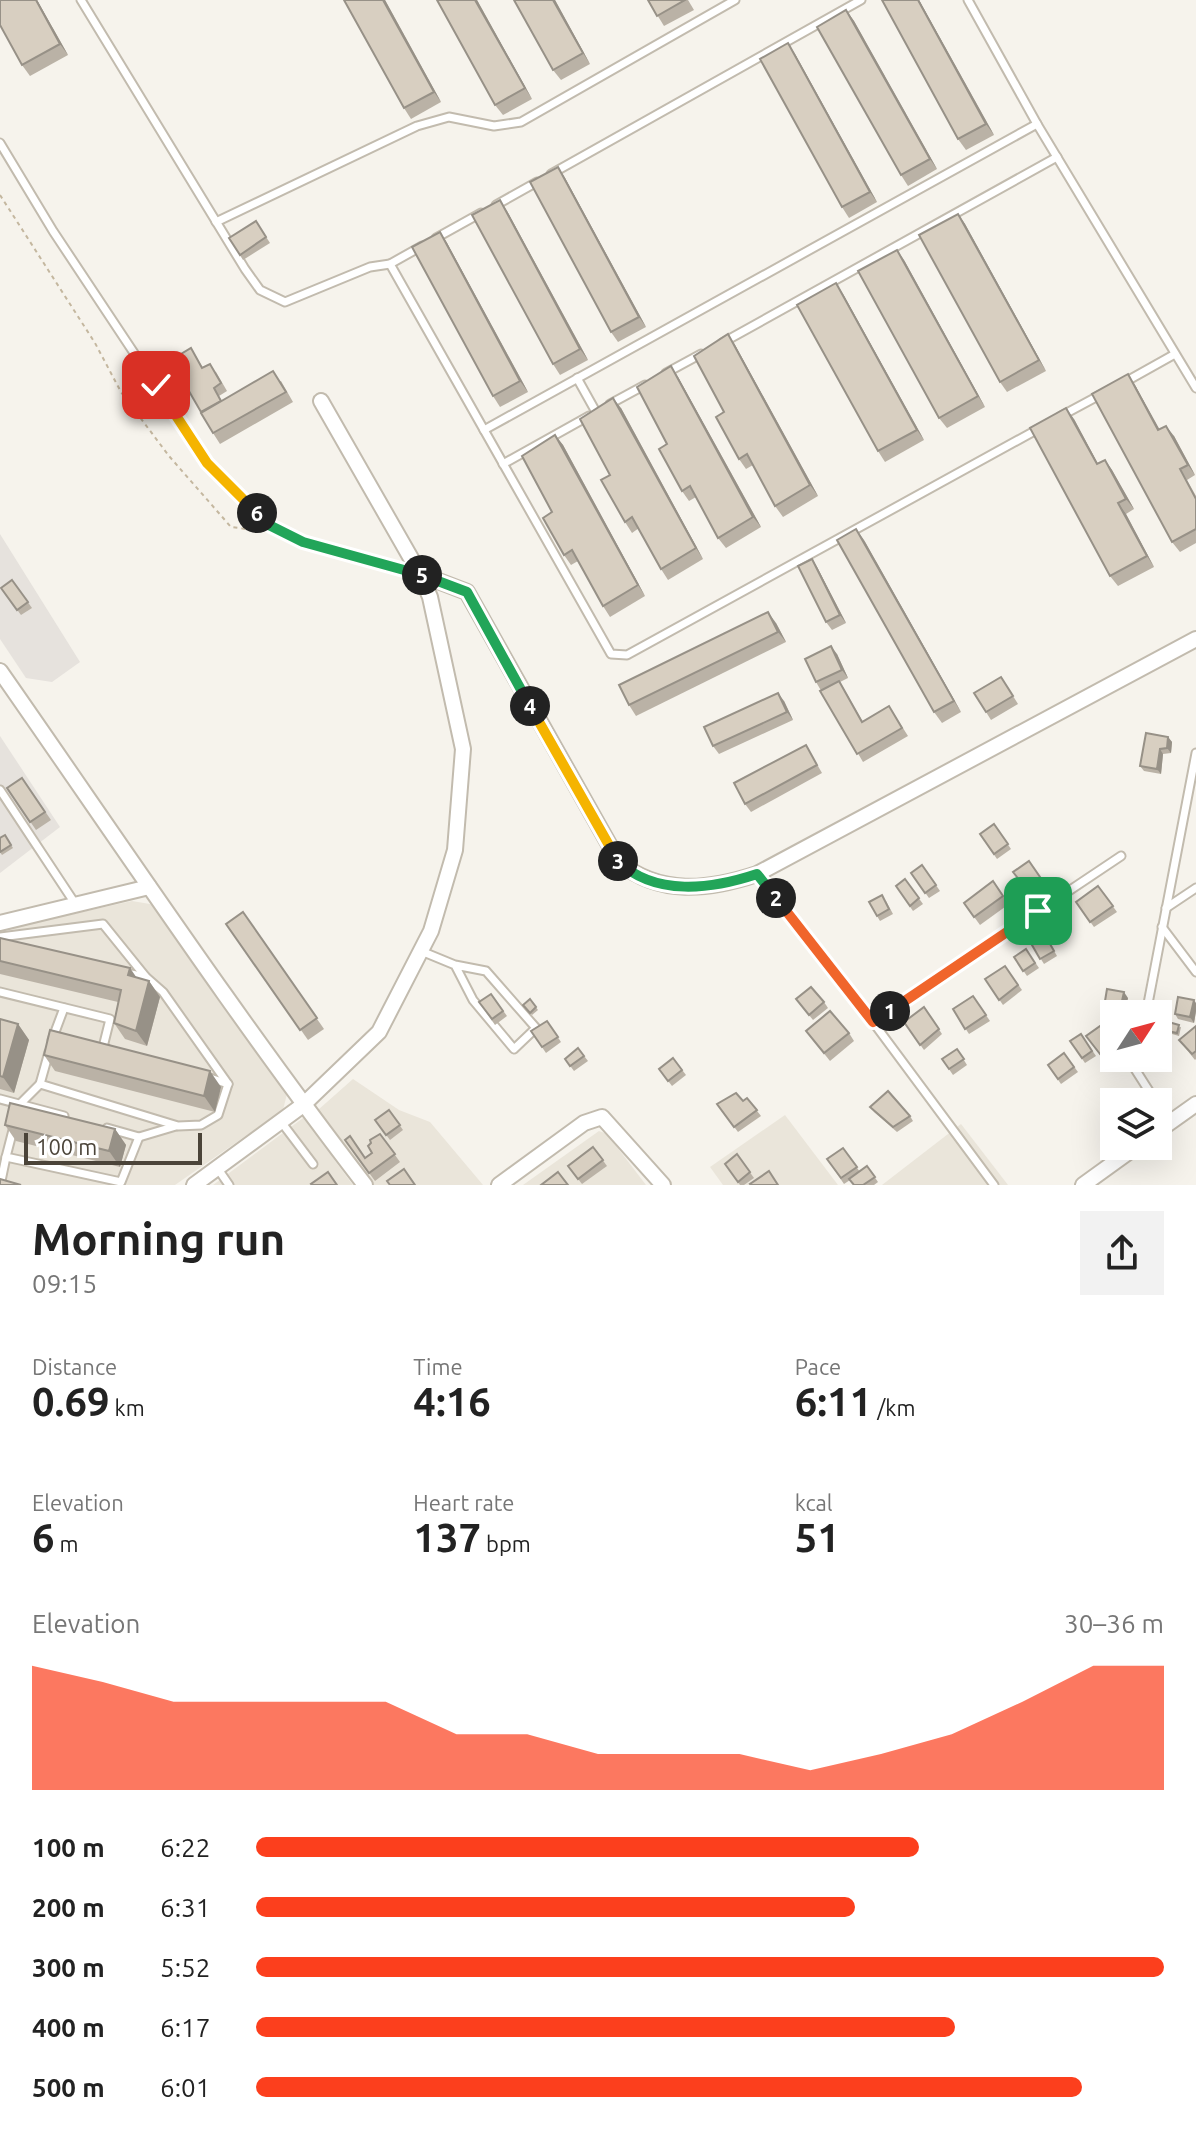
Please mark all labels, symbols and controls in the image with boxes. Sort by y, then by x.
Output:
pin [122,351,190,419]
icon: check [134,363,178,407]
pin: 6 [237,493,277,533]
text: 6 [251,500,263,525]
pin: 5 [402,555,442,595]
text: 5 [416,562,428,587]
pin: 4 [510,686,550,726]
text: 4 [524,693,536,718]
pin: 3 [598,841,638,881]
text: 3 [612,848,624,873]
pin [1004,877,1072,945]
pin: 2 [756,878,796,918]
text: 2 [770,885,782,910]
icon: arrive [1016,889,1060,933]
pin: 1 [870,991,910,1031]
text: 1 [884,998,896,1023]
north arrow [1100,1000,1172,1072]
map controls [1100,1000,1172,1160]
button: layers [1100,1088,1172,1160]
scale bar [24,1129,202,1165]
text: 100 m [36,1134,97,1159]
button: share [1080,1211,1164,1295]
text: Morning run [32,1214,285,1263]
text: 09:15 [32,1269,97,1298]
text: Distance [32,1354,117,1379]
text: Time [413,1354,463,1379]
text: Pace [795,1354,841,1379]
text: 0.69 [32,1379,110,1424]
text: 4:16 [413,1379,491,1424]
text: 6:11 [795,1379,872,1424]
text: km [110,1395,145,1420]
text: /km [872,1395,915,1420]
text: Elevation [32,1490,124,1515]
text: Heart rate [413,1490,515,1515]
text: kcal [795,1490,833,1515]
text: 6 [32,1515,55,1560]
text: 137 [413,1515,481,1560]
text: 51 [795,1515,840,1560]
text: m [55,1531,79,1556]
text: bpm [481,1531,531,1556]
text: Elevation [32,1609,140,1638]
text: 30–36 m [1064,1609,1164,1638]
text: 100 m [32,1833,105,1862]
text: 6:22 [160,1833,210,1862]
text: 200 m [32,1893,105,1922]
text: 6:31 [160,1893,210,1922]
text: 300 m [32,1953,105,1982]
text: 5:52 [160,1953,210,1982]
text: 400 m [32,2013,105,2042]
text: 6:17 [160,2013,210,2042]
text: 500 m [32,2073,105,2102]
text: 6:01 [160,2073,210,2102]

